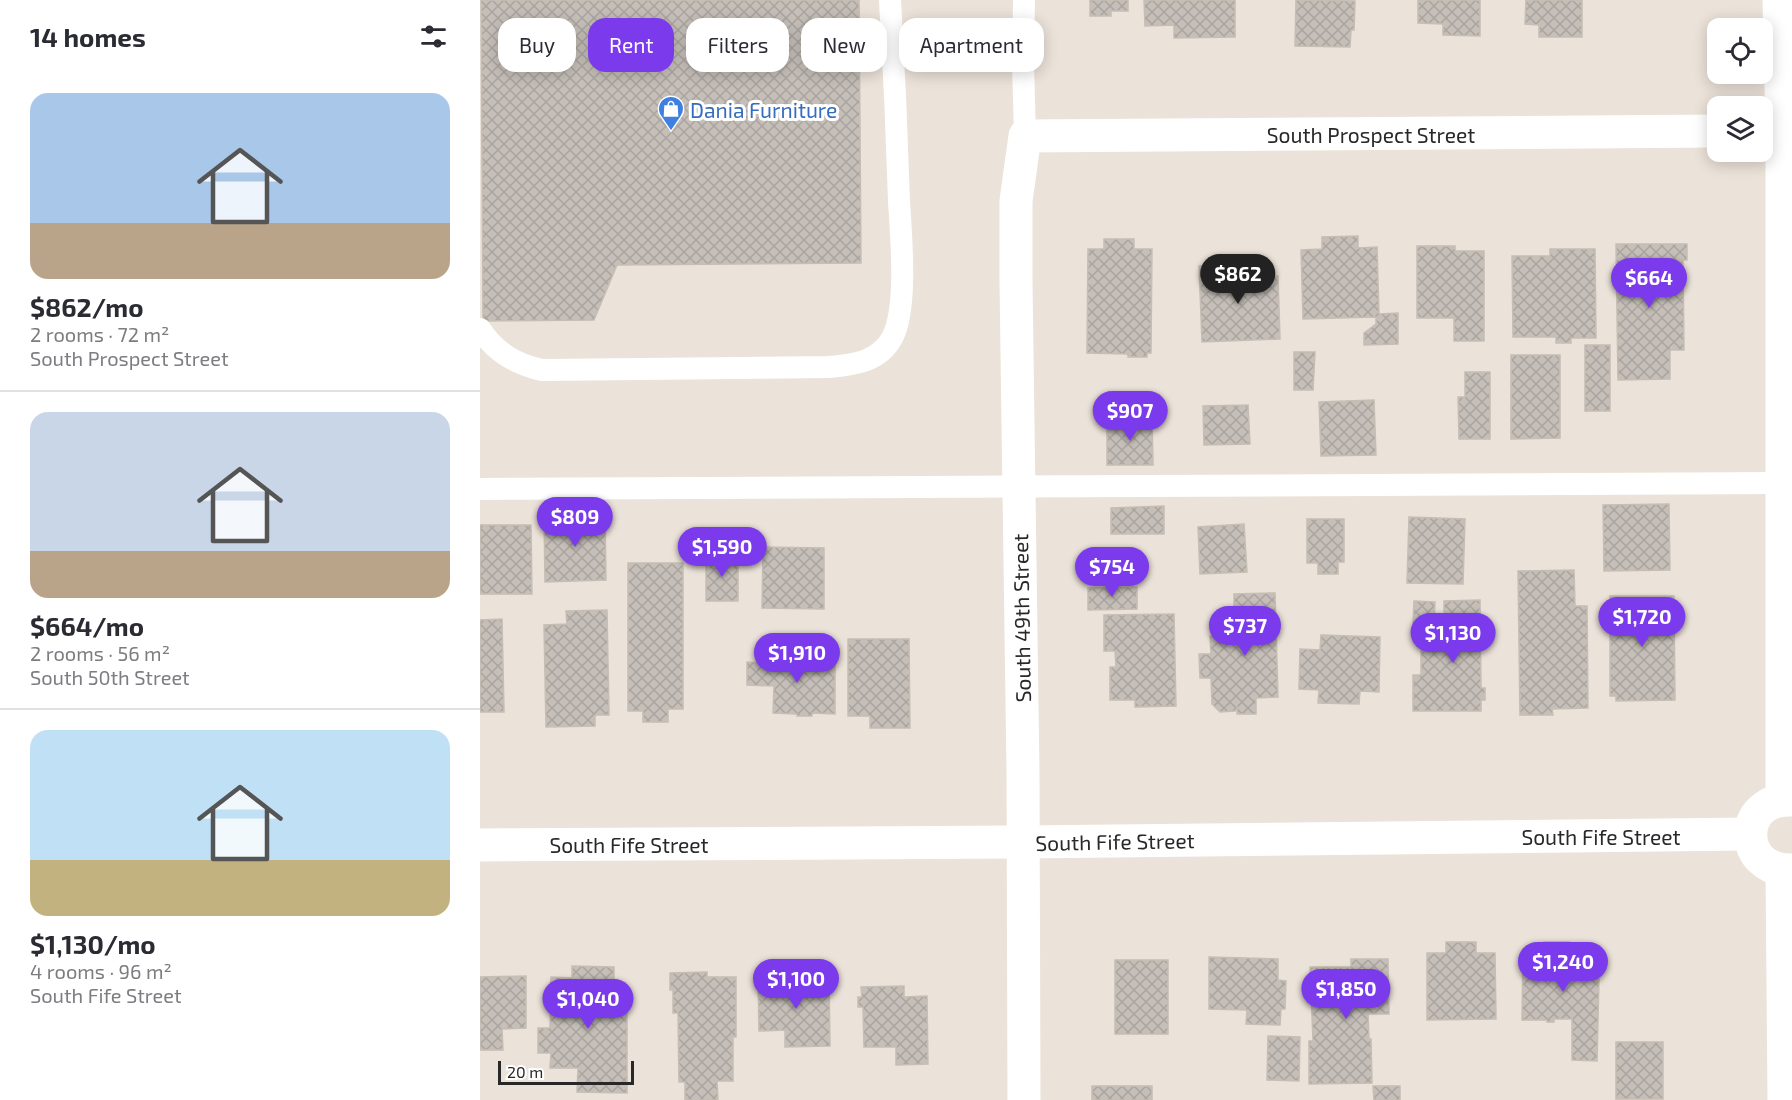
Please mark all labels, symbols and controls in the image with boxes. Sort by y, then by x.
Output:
chip: Buy [498,18,576,72]
chip: Rent [588,18,674,72]
chip: Filters [686,18,789,72]
chip: New [801,18,887,72]
chip: Apartment [899,18,1044,72]
map controls [1707,18,1773,162]
button: locate [1707,18,1773,84]
icon: filters [417,20,450,53]
text: 14 homes [30,21,146,52]
shop icon: Dania Furniture [656,94,686,132]
button: layers [1707,96,1773,162]
place label: Dania Furniture [690,97,837,122]
street label: South Prospect Street [1267,122,1475,147]
icon: home [186,132,294,240]
pin: $862 [1202,254,1274,305]
pin: $664 [1613,258,1685,309]
text: $862 [1214,261,1262,285]
text: $664 [1625,265,1673,289]
text: $862/mo [30,291,144,322]
text: 2 rooms · 72 m² [30,322,169,346]
text: South Prospect Street [30,346,229,370]
pin: $907 [1094,391,1166,442]
text: $907 [1107,398,1153,422]
icon: home [186,451,294,559]
pin: $809 [539,497,611,548]
text: $809 [551,504,599,528]
pin: $1,590 [673,527,771,578]
street label: South 49th Street [1007,533,1035,703]
text: $1,590 [692,534,752,558]
pin: $754 [1076,547,1148,598]
text: $754 [1089,554,1135,578]
pin: $1,720 [1593,597,1691,648]
text: $1,720 [1612,604,1672,628]
pin: $737 [1209,606,1281,657]
text: $664/mo [30,610,144,641]
text: $737 [1223,613,1267,637]
pin: $1,130 [1404,613,1502,664]
text: $1,130 [1425,620,1481,644]
pin: $1,910 [748,633,846,684]
text: $1,910 [768,640,826,664]
text: 2 rooms · 56 m² [30,641,170,665]
text: South 50th Street [30,665,190,689]
icon: home [186,769,294,877]
street label: South Fife Street [1521,824,1681,849]
street label: South Fife Street [1035,827,1195,855]
street label: South Fife Street [549,832,709,857]
text: $1,130/mo [30,928,156,959]
pin: $1,240 [1514,942,1612,993]
text: $1,240 [1532,949,1594,973]
text: 4 rooms · 96 m² [30,959,172,983]
pin: $1,100 [747,959,845,1010]
text: $1,100 [767,966,825,990]
pin: $1,850 [1297,969,1395,1020]
text: $1,850 [1315,976,1377,1000]
pin: $1,040 [539,979,637,1030]
text: South Fife Street [30,983,182,1007]
text: $1,040 [556,986,620,1010]
scale bar [498,1058,634,1086]
text: 20 m [507,1062,543,1081]

